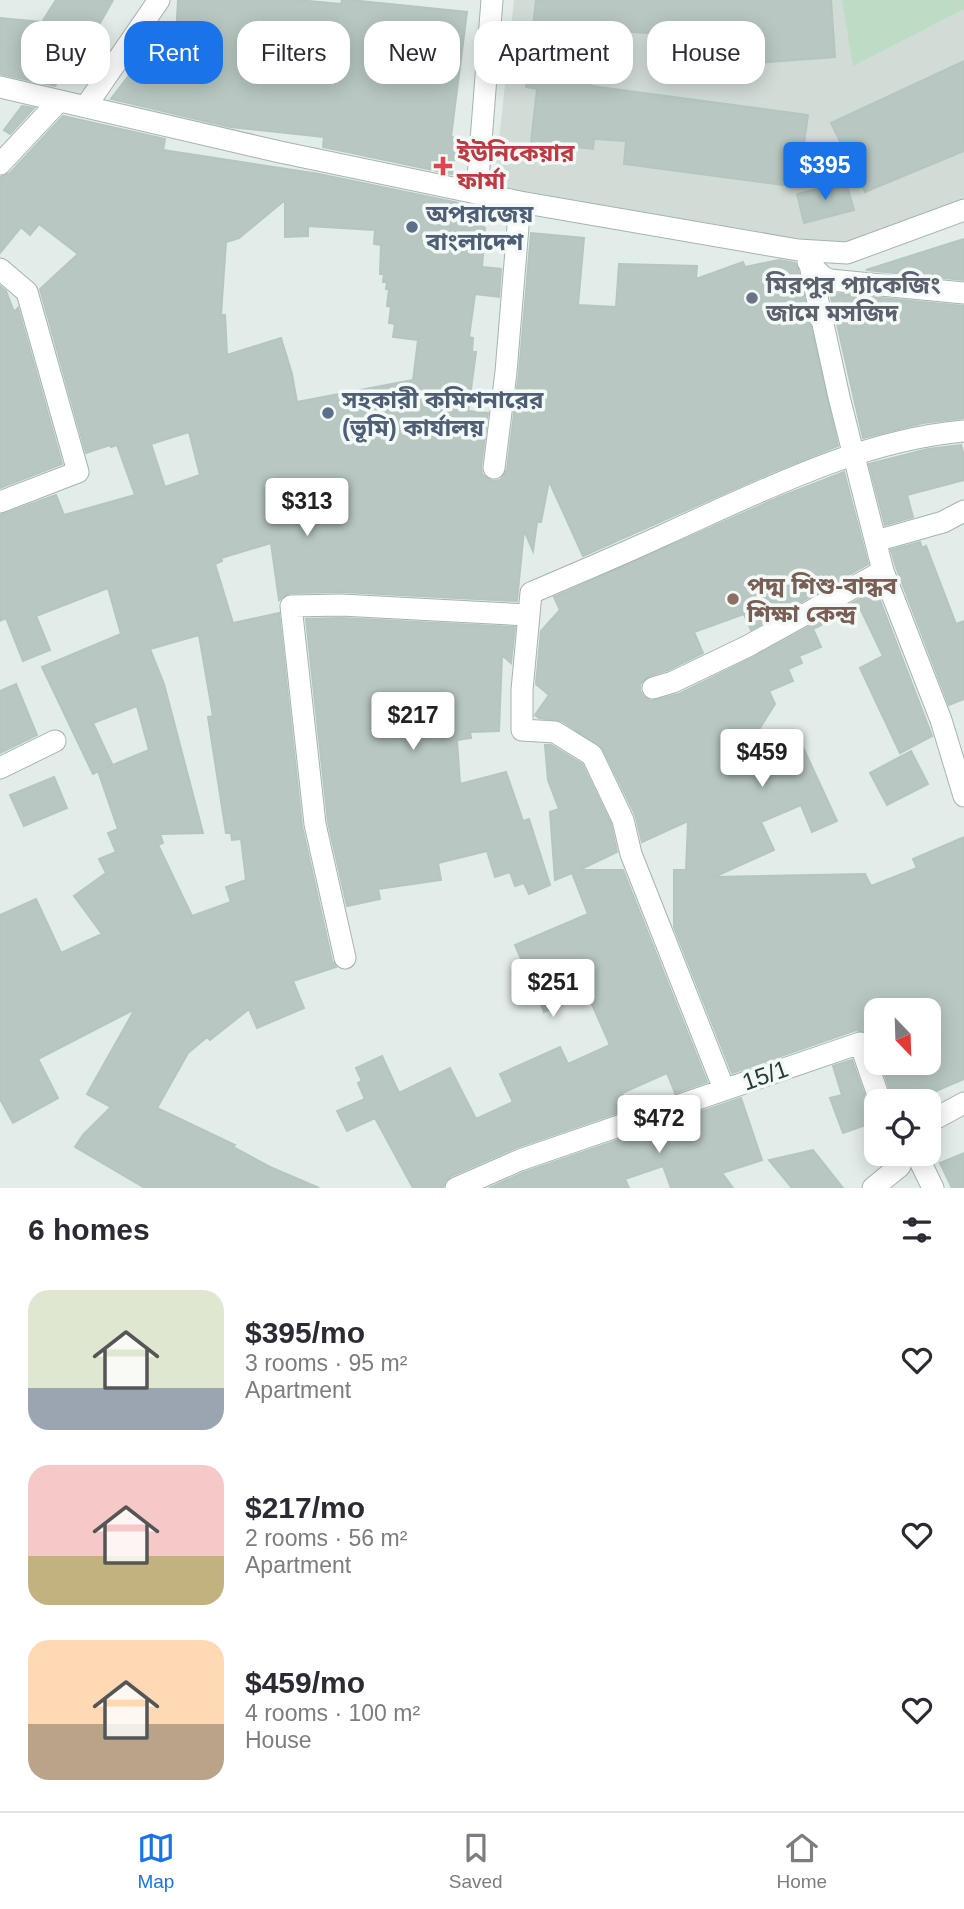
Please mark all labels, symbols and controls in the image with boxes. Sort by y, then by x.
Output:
chip: Buy [21,21,110,84]
chip: Rent [124,21,223,84]
chip: Filters [237,21,350,84]
chip: New [364,21,460,84]
chip: Apartment [474,21,633,84]
chip: House [647,21,765,84]
place label: ইউনিকেয়ার ফার্মা [456,139,575,194]
pin: $395 [784,142,866,202]
text: $395 [799,152,851,178]
marker: ইউনিকেয়ার ফার্মা [435,158,451,174]
place label: অপরাজেয় বাংলাদেশ [425,200,534,255]
marker: অপরাজেয় বাংলাদেশ [404,219,420,235]
place label: মিরপুর প্যাকেজিং জামে মসজিদ [765,271,941,326]
marker: মিরপুর প্যাকেজিং জামে মসজিদ [744,290,760,306]
place label: সহকারী কমিশনারের (ভূমি) কার্যালয় [341,386,544,443]
marker: সহকারী কমিশনারের (ভূমি) কার্যালয় [320,405,336,421]
pin: $313 [266,478,348,538]
text: $313 [281,488,333,514]
place label: পদ্ম শিশু-বান্ধব শিক্ষা কেন্দ্র [746,572,898,627]
marker: পদ্ম শিশু-বান্ধব শিক্ষা কেন্দ্র [725,591,741,607]
pin: $217 [372,692,454,752]
text: $217 [387,702,439,728]
pin: $459 [721,730,803,789]
text: $459 [736,739,788,765]
pin: $251 [512,960,594,1019]
text: $251 [527,969,579,995]
north arrow [864,998,942,1074]
map controls [864,998,941,1166]
street label: 15/1 [739,1055,791,1095]
button: locate [864,1089,941,1166]
pin: $472 [618,1096,700,1155]
text: $472 [633,1105,685,1131]
icon: filters [898,1211,936,1249]
text: 6 homes [28,1213,150,1246]
text: $395/mo [245,1316,365,1349]
icon: home [84,1318,168,1402]
icon: heart [898,1341,936,1379]
text: 3 rooms · 95 m² [245,1350,407,1376]
text: Apartment [245,1377,351,1403]
text: $217/mo [245,1491,365,1524]
icon: home [84,1493,168,1577]
icon: heart [898,1516,936,1554]
text: 2 rooms · 56 m² [245,1525,407,1551]
text: Apartment [245,1552,351,1578]
text: $459/mo [245,1666,365,1699]
icon: home [84,1668,168,1752]
icon: heart [898,1691,936,1729]
text: 4 rooms · 100 m² [245,1700,420,1726]
text: House [245,1727,311,1753]
tab: Map [137,1829,175,1893]
tab: Saved [449,1829,503,1893]
tab: Home [776,1829,827,1893]

